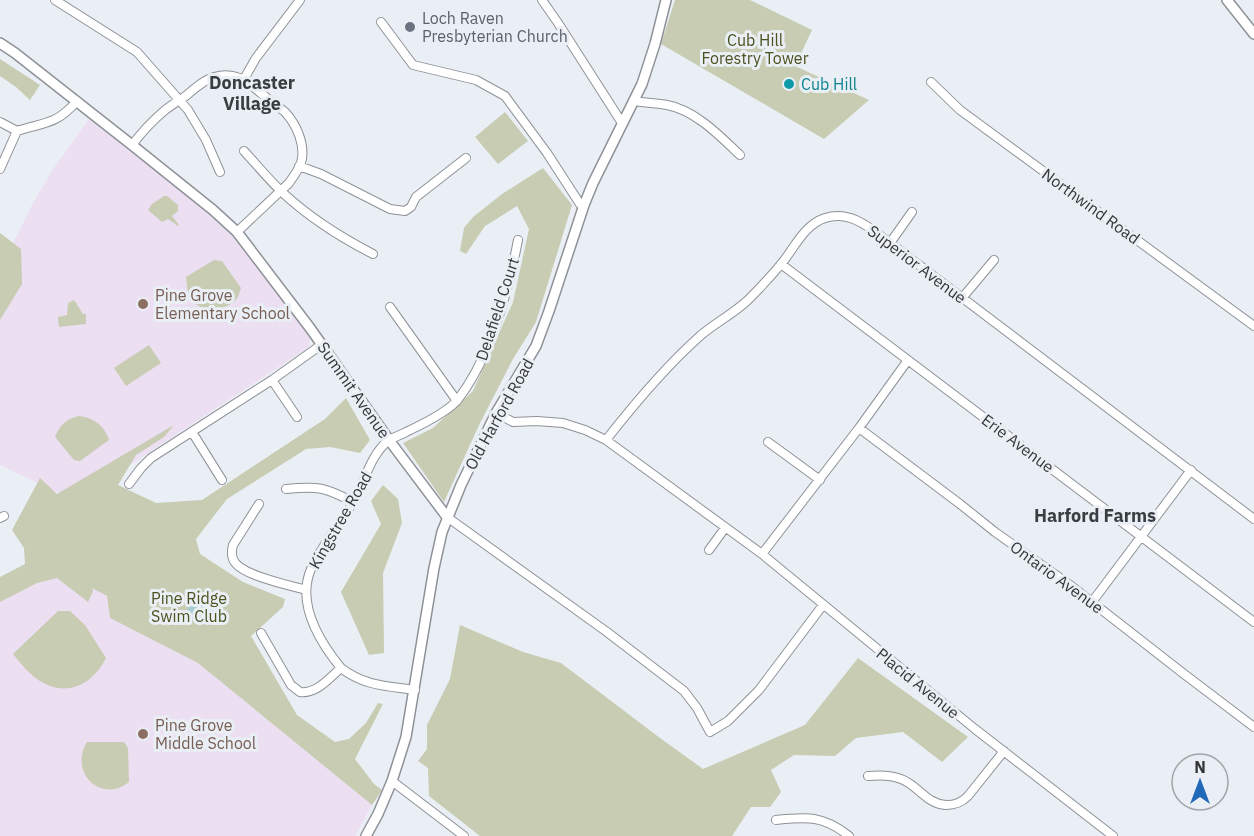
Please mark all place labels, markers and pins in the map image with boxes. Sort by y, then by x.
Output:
place label: Loch Raven Presbyterian Church [422,8,568,46]
marker: Loch Raven Presbyterian Church [403,20,417,34]
place label: Cub Hill [801,74,857,94]
marker: Cub Hill [782,77,796,91]
place label: Pine Grove Elementary School [155,285,290,323]
marker: Pine Grove Elementary School [136,297,150,311]
place label: Pine Grove Middle School [155,715,256,753]
marker: Pine Grove Middle School [136,727,150,741]

